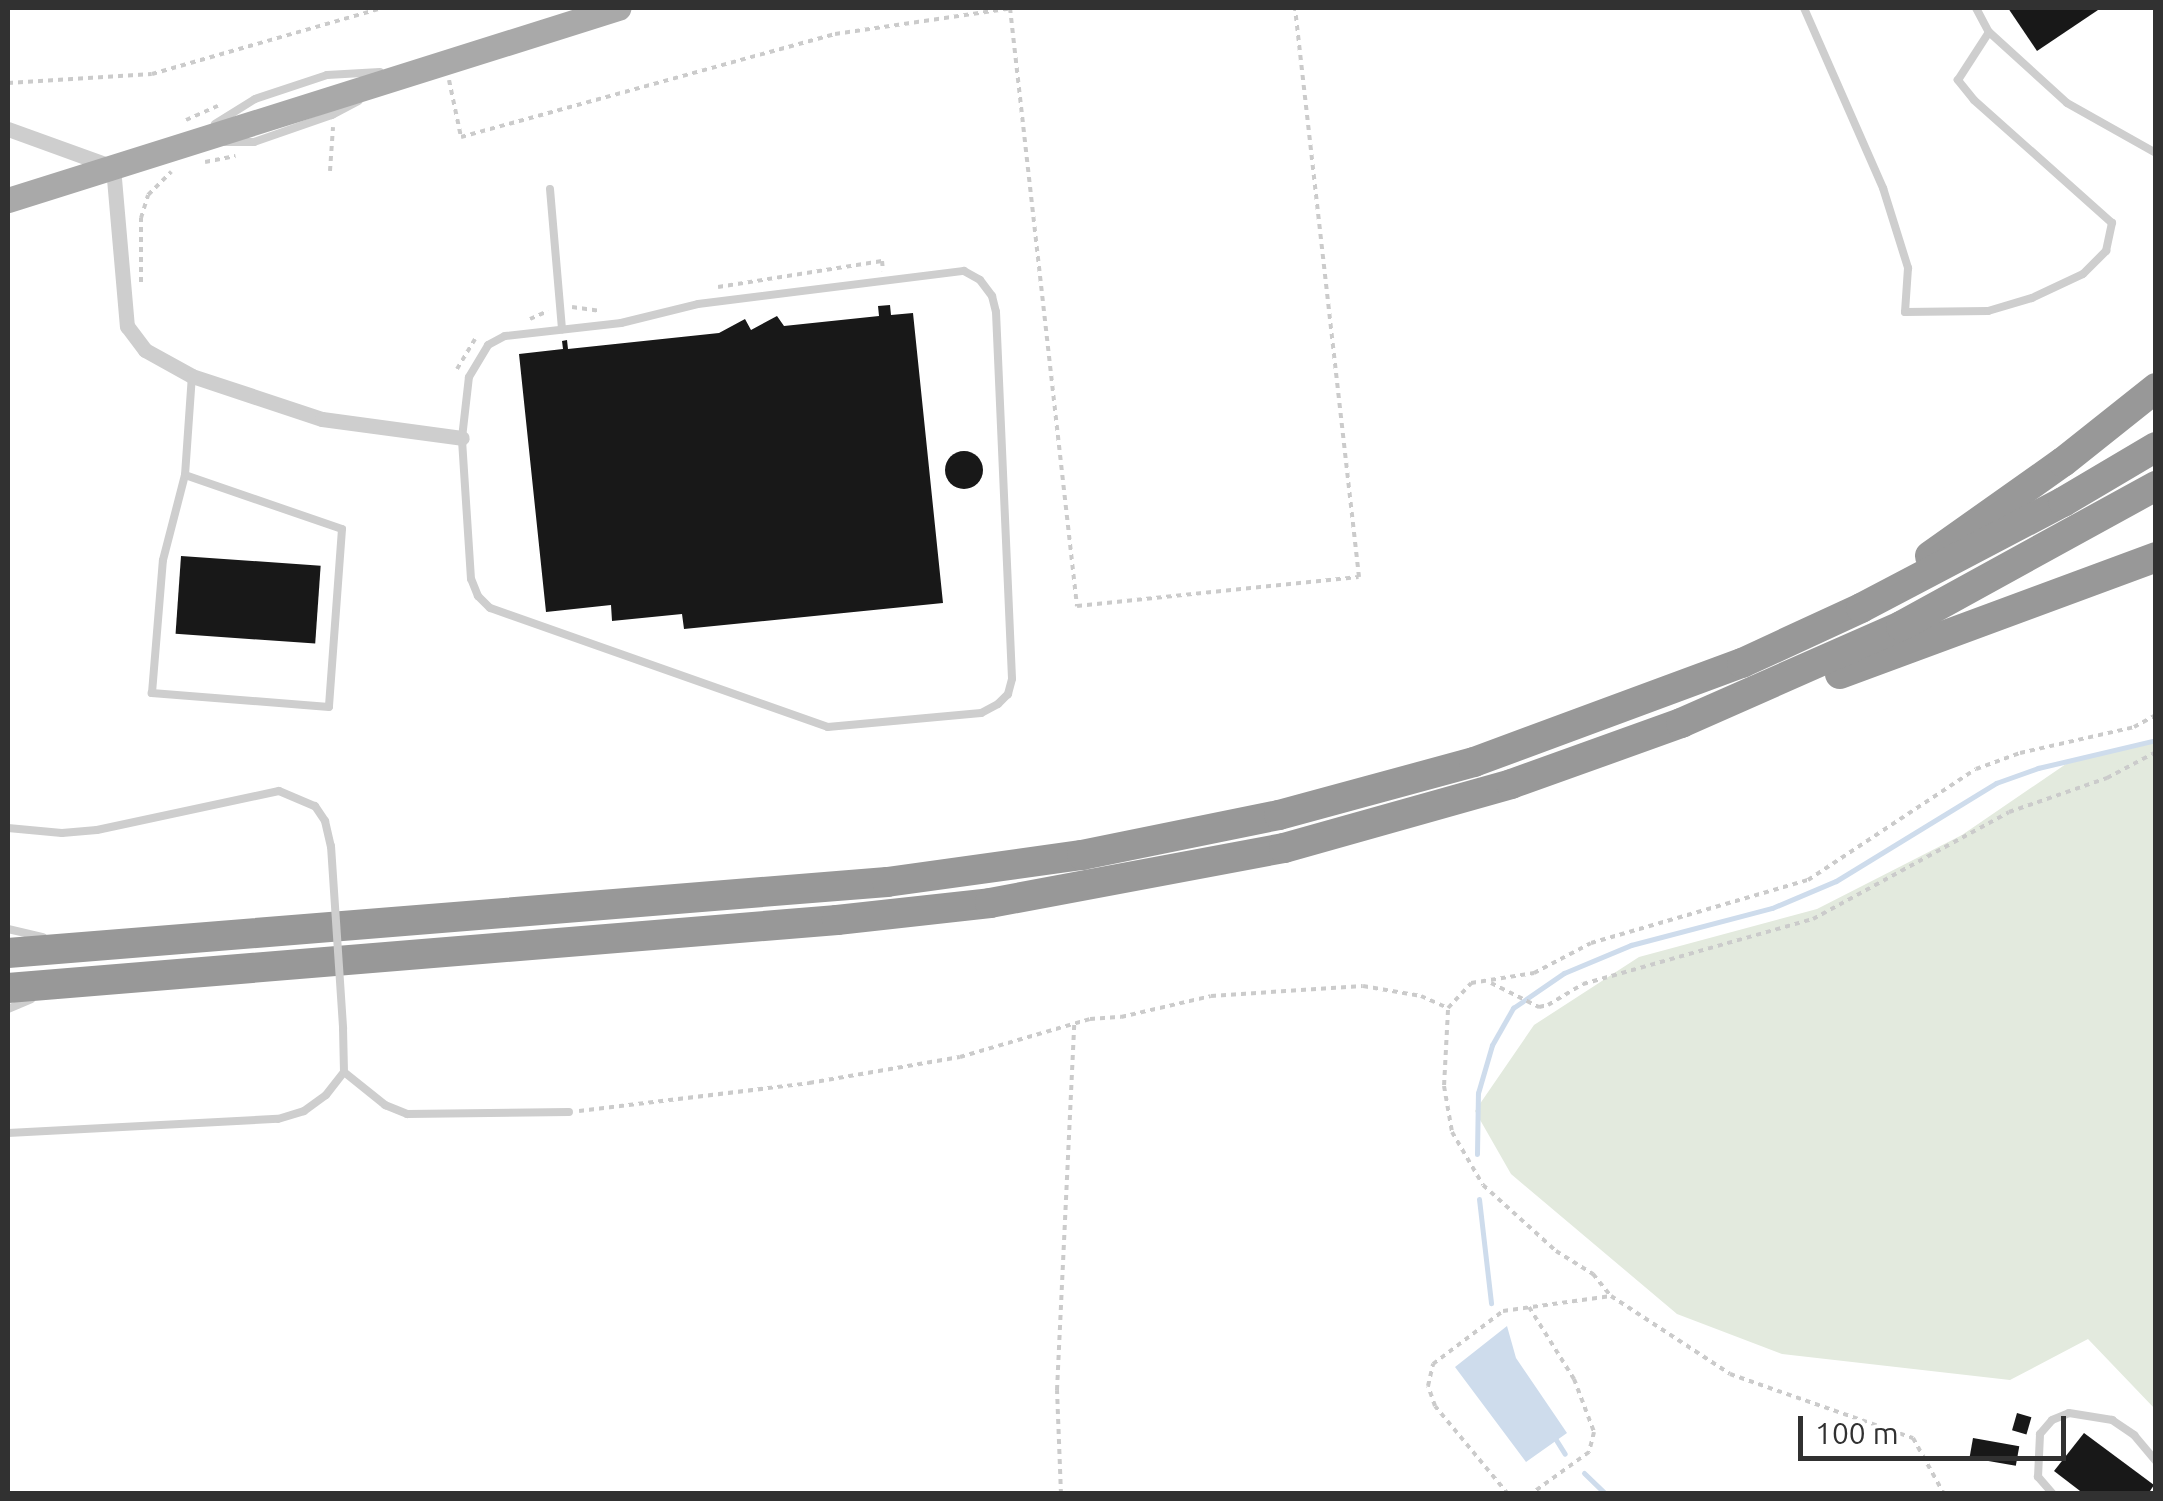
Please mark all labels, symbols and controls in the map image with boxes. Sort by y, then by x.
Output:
scale bar [1803,1396,2070,1458]
text: 100 m [1815,1416,1899,1450]

